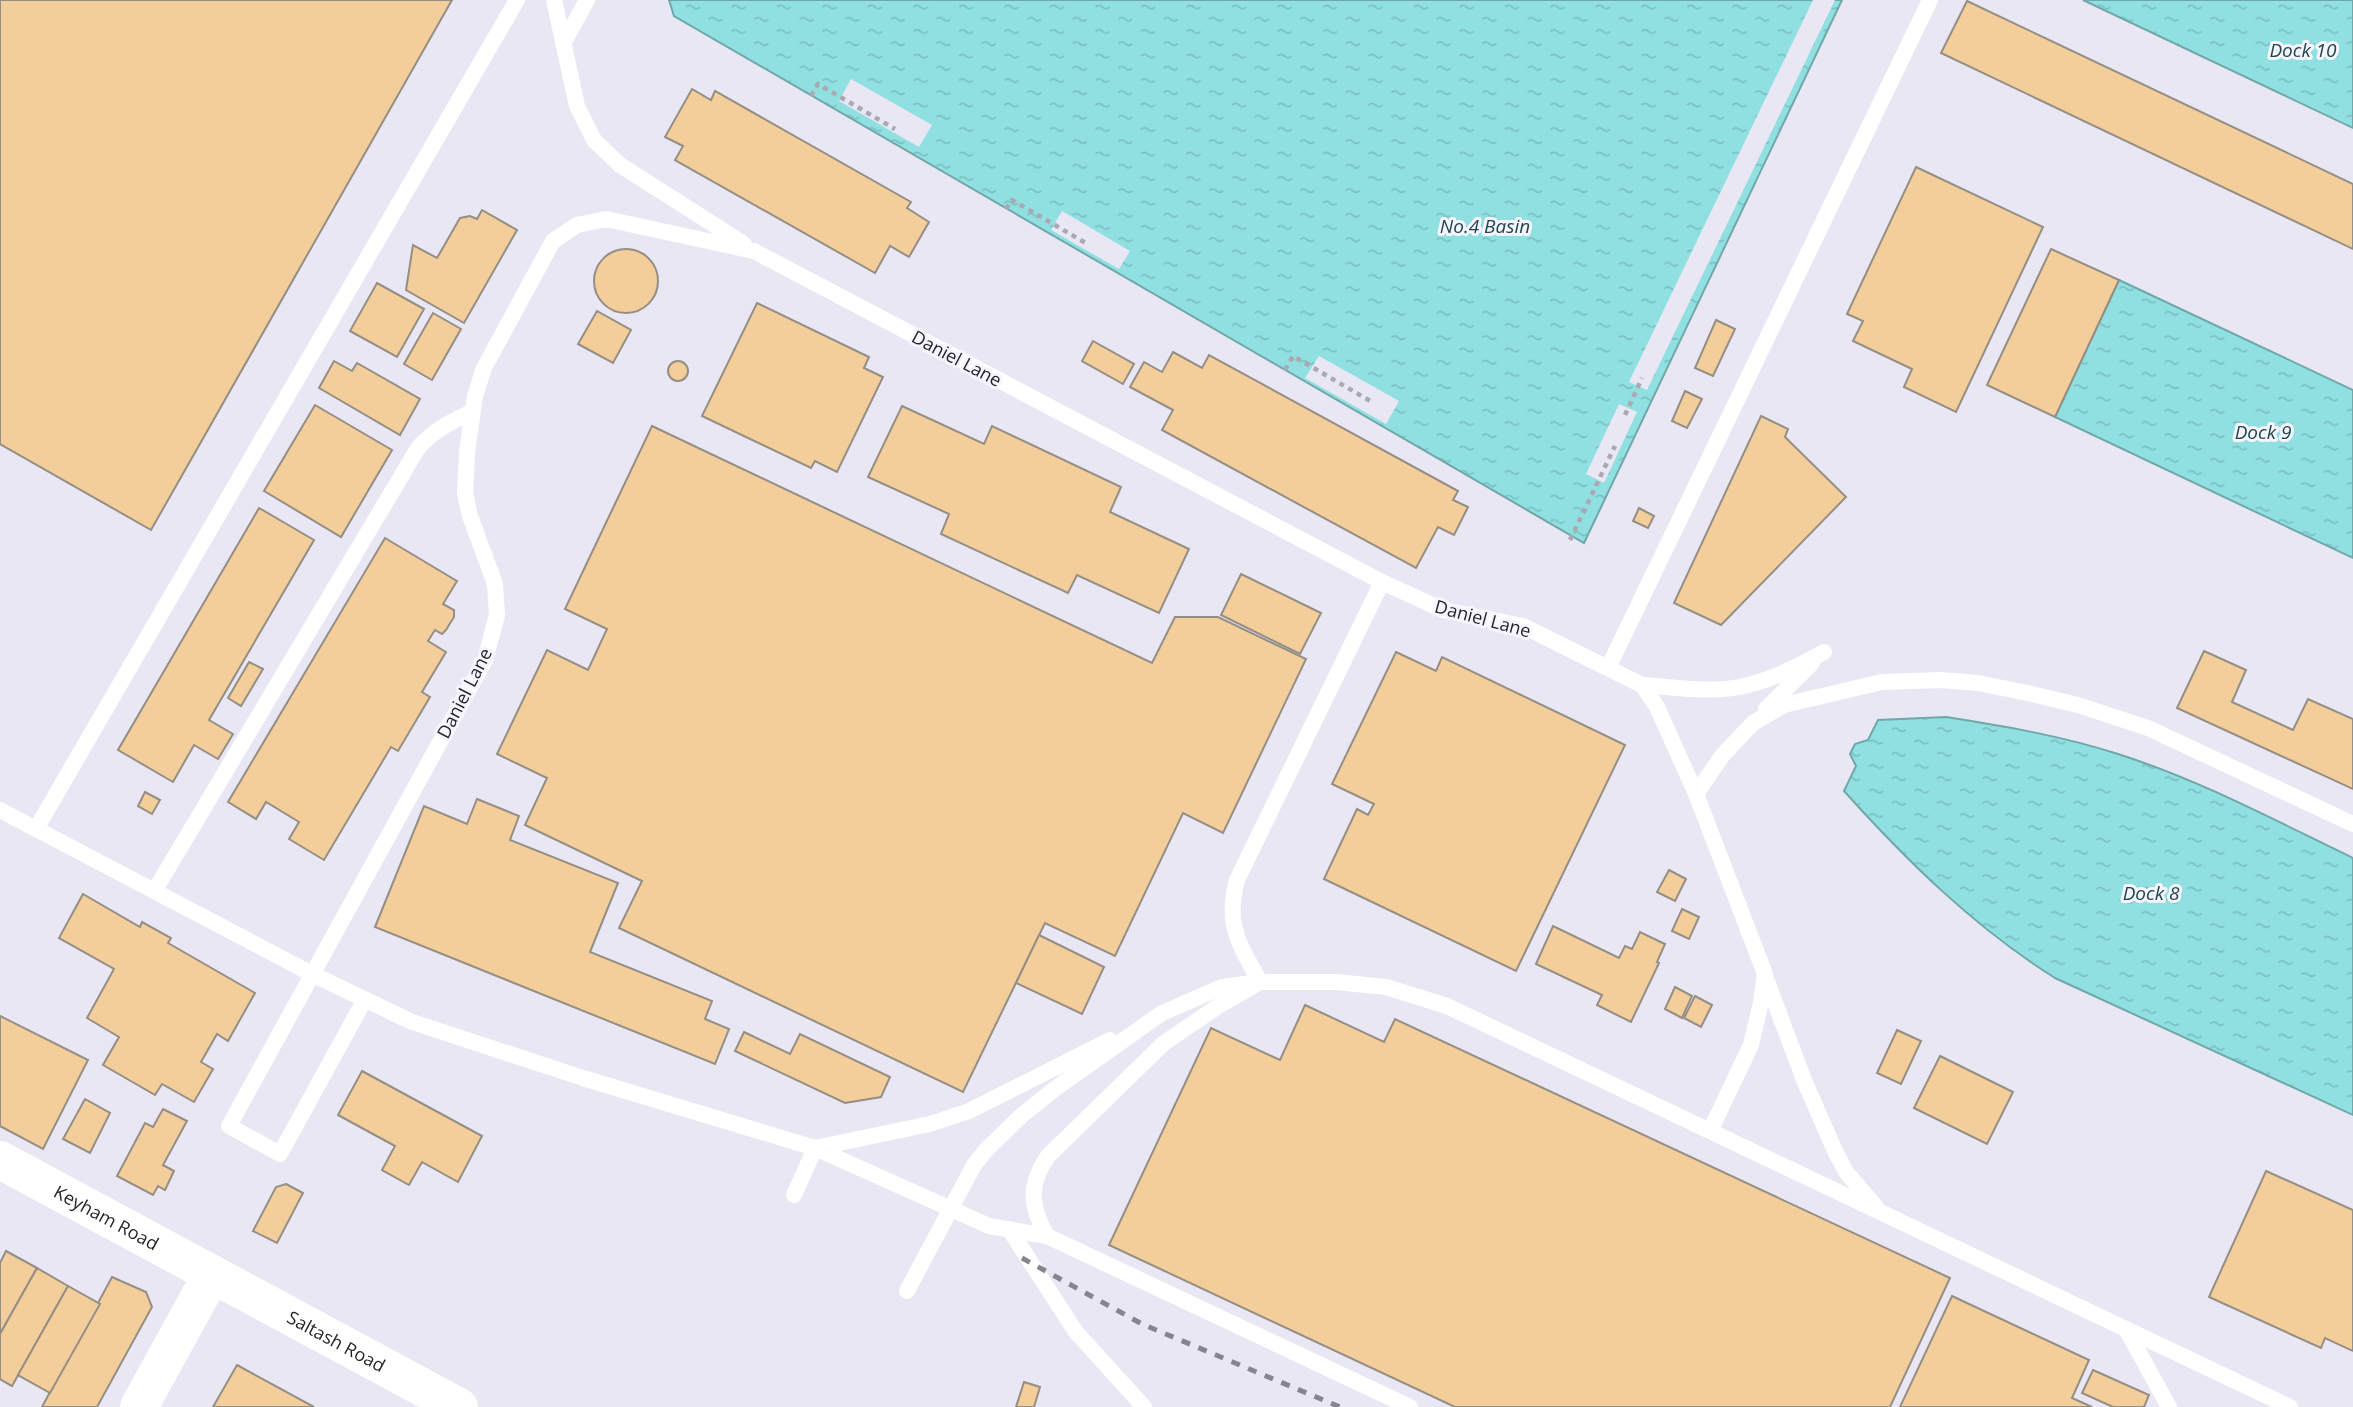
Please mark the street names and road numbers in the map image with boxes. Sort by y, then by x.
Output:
street label: Daniel Lane [908,324,1006,392]
street label: Daniel Lane [1432,594,1534,642]
street label: Daniel Lane [431,644,497,742]
street label: Keyham Road [50,1179,163,1255]
street label: Saltash Road [283,1305,390,1377]

